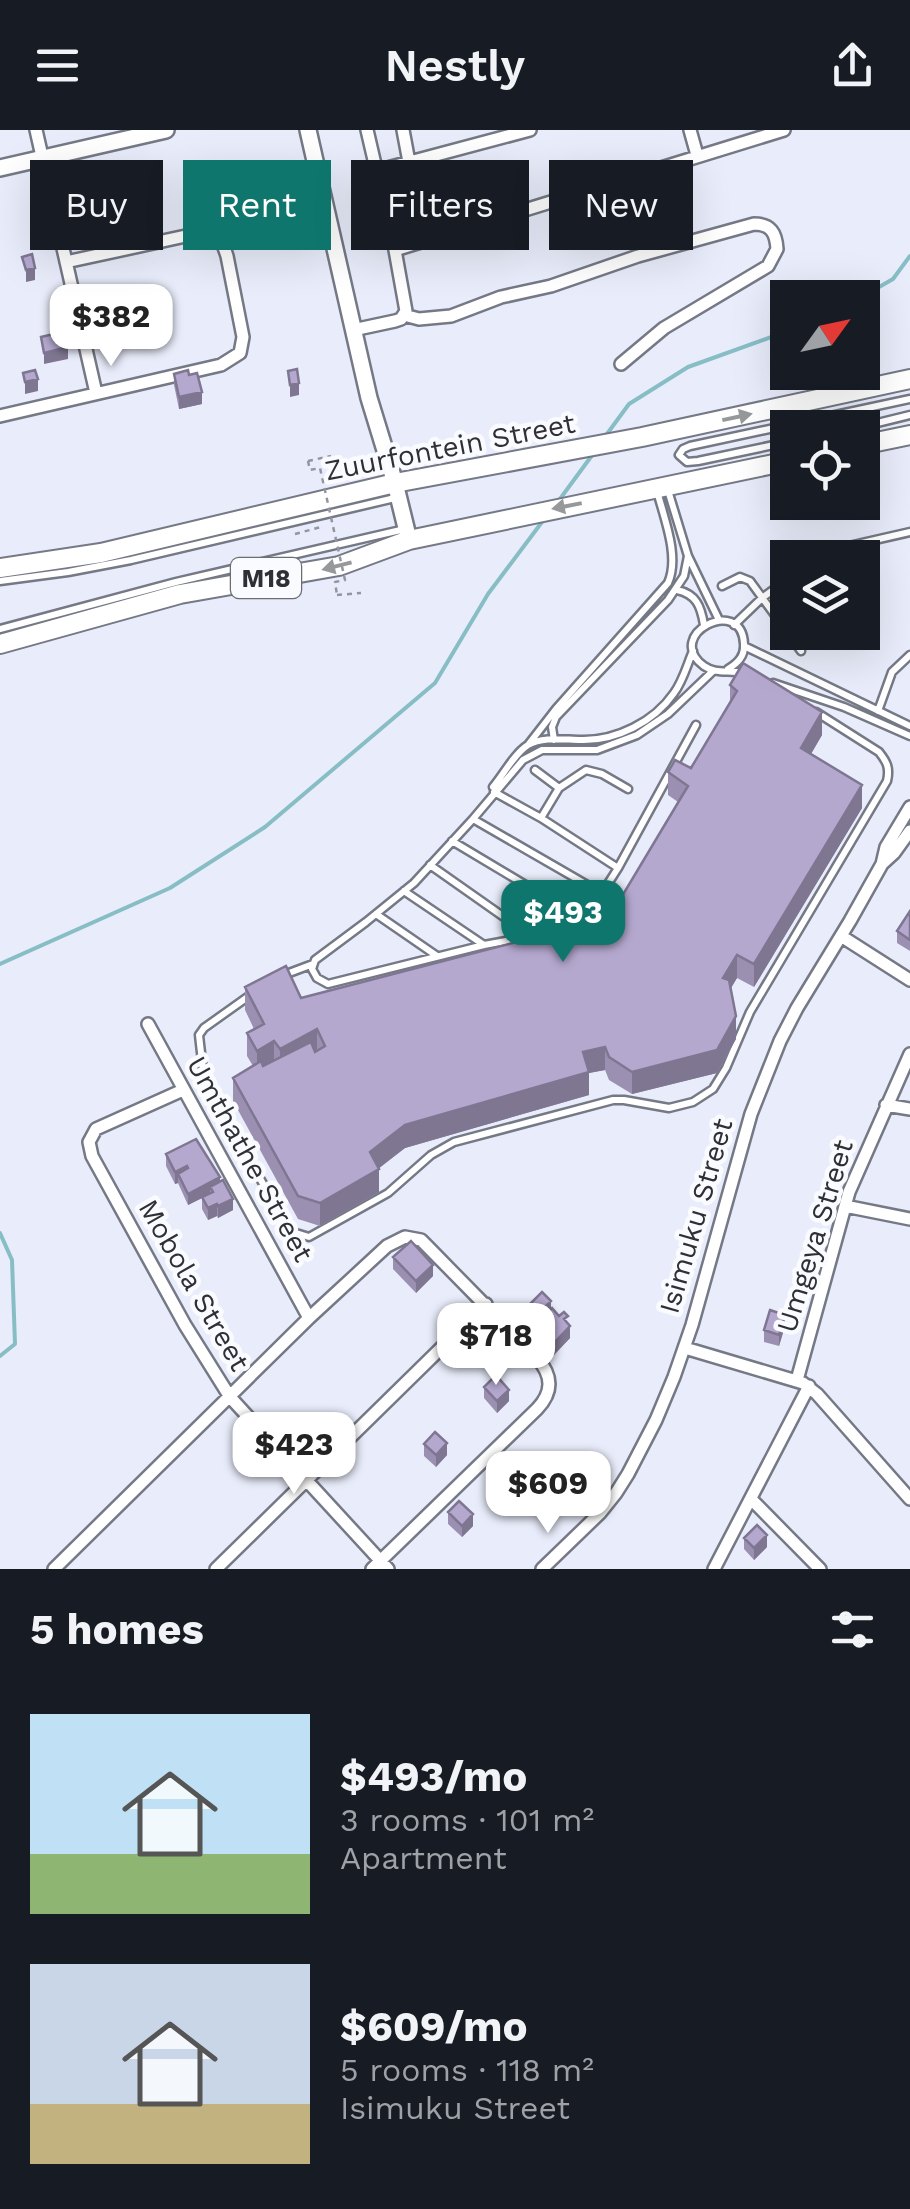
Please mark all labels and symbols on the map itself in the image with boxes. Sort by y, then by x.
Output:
north arrow [770,280,880,390]
pin: $382 [52,284,170,369]
street label: Zuurfontein Street [322,407,578,487]
one-way arrow [722,408,753,424]
one-way arrow [551,499,583,514]
road number: M18 [231,558,301,598]
one-way arrow [321,559,352,574]
pin: $493 [504,880,622,965]
street label: Umthathe Street [180,1051,320,1268]
street label: Isimuku Street [652,1115,740,1317]
street label: Umgeya Street [770,1135,860,1336]
street label: Mobola Street [132,1193,257,1377]
pin: $718 [437,1303,555,1388]
pin: $423 [235,1412,353,1497]
pin: $609 [489,1451,607,1536]

